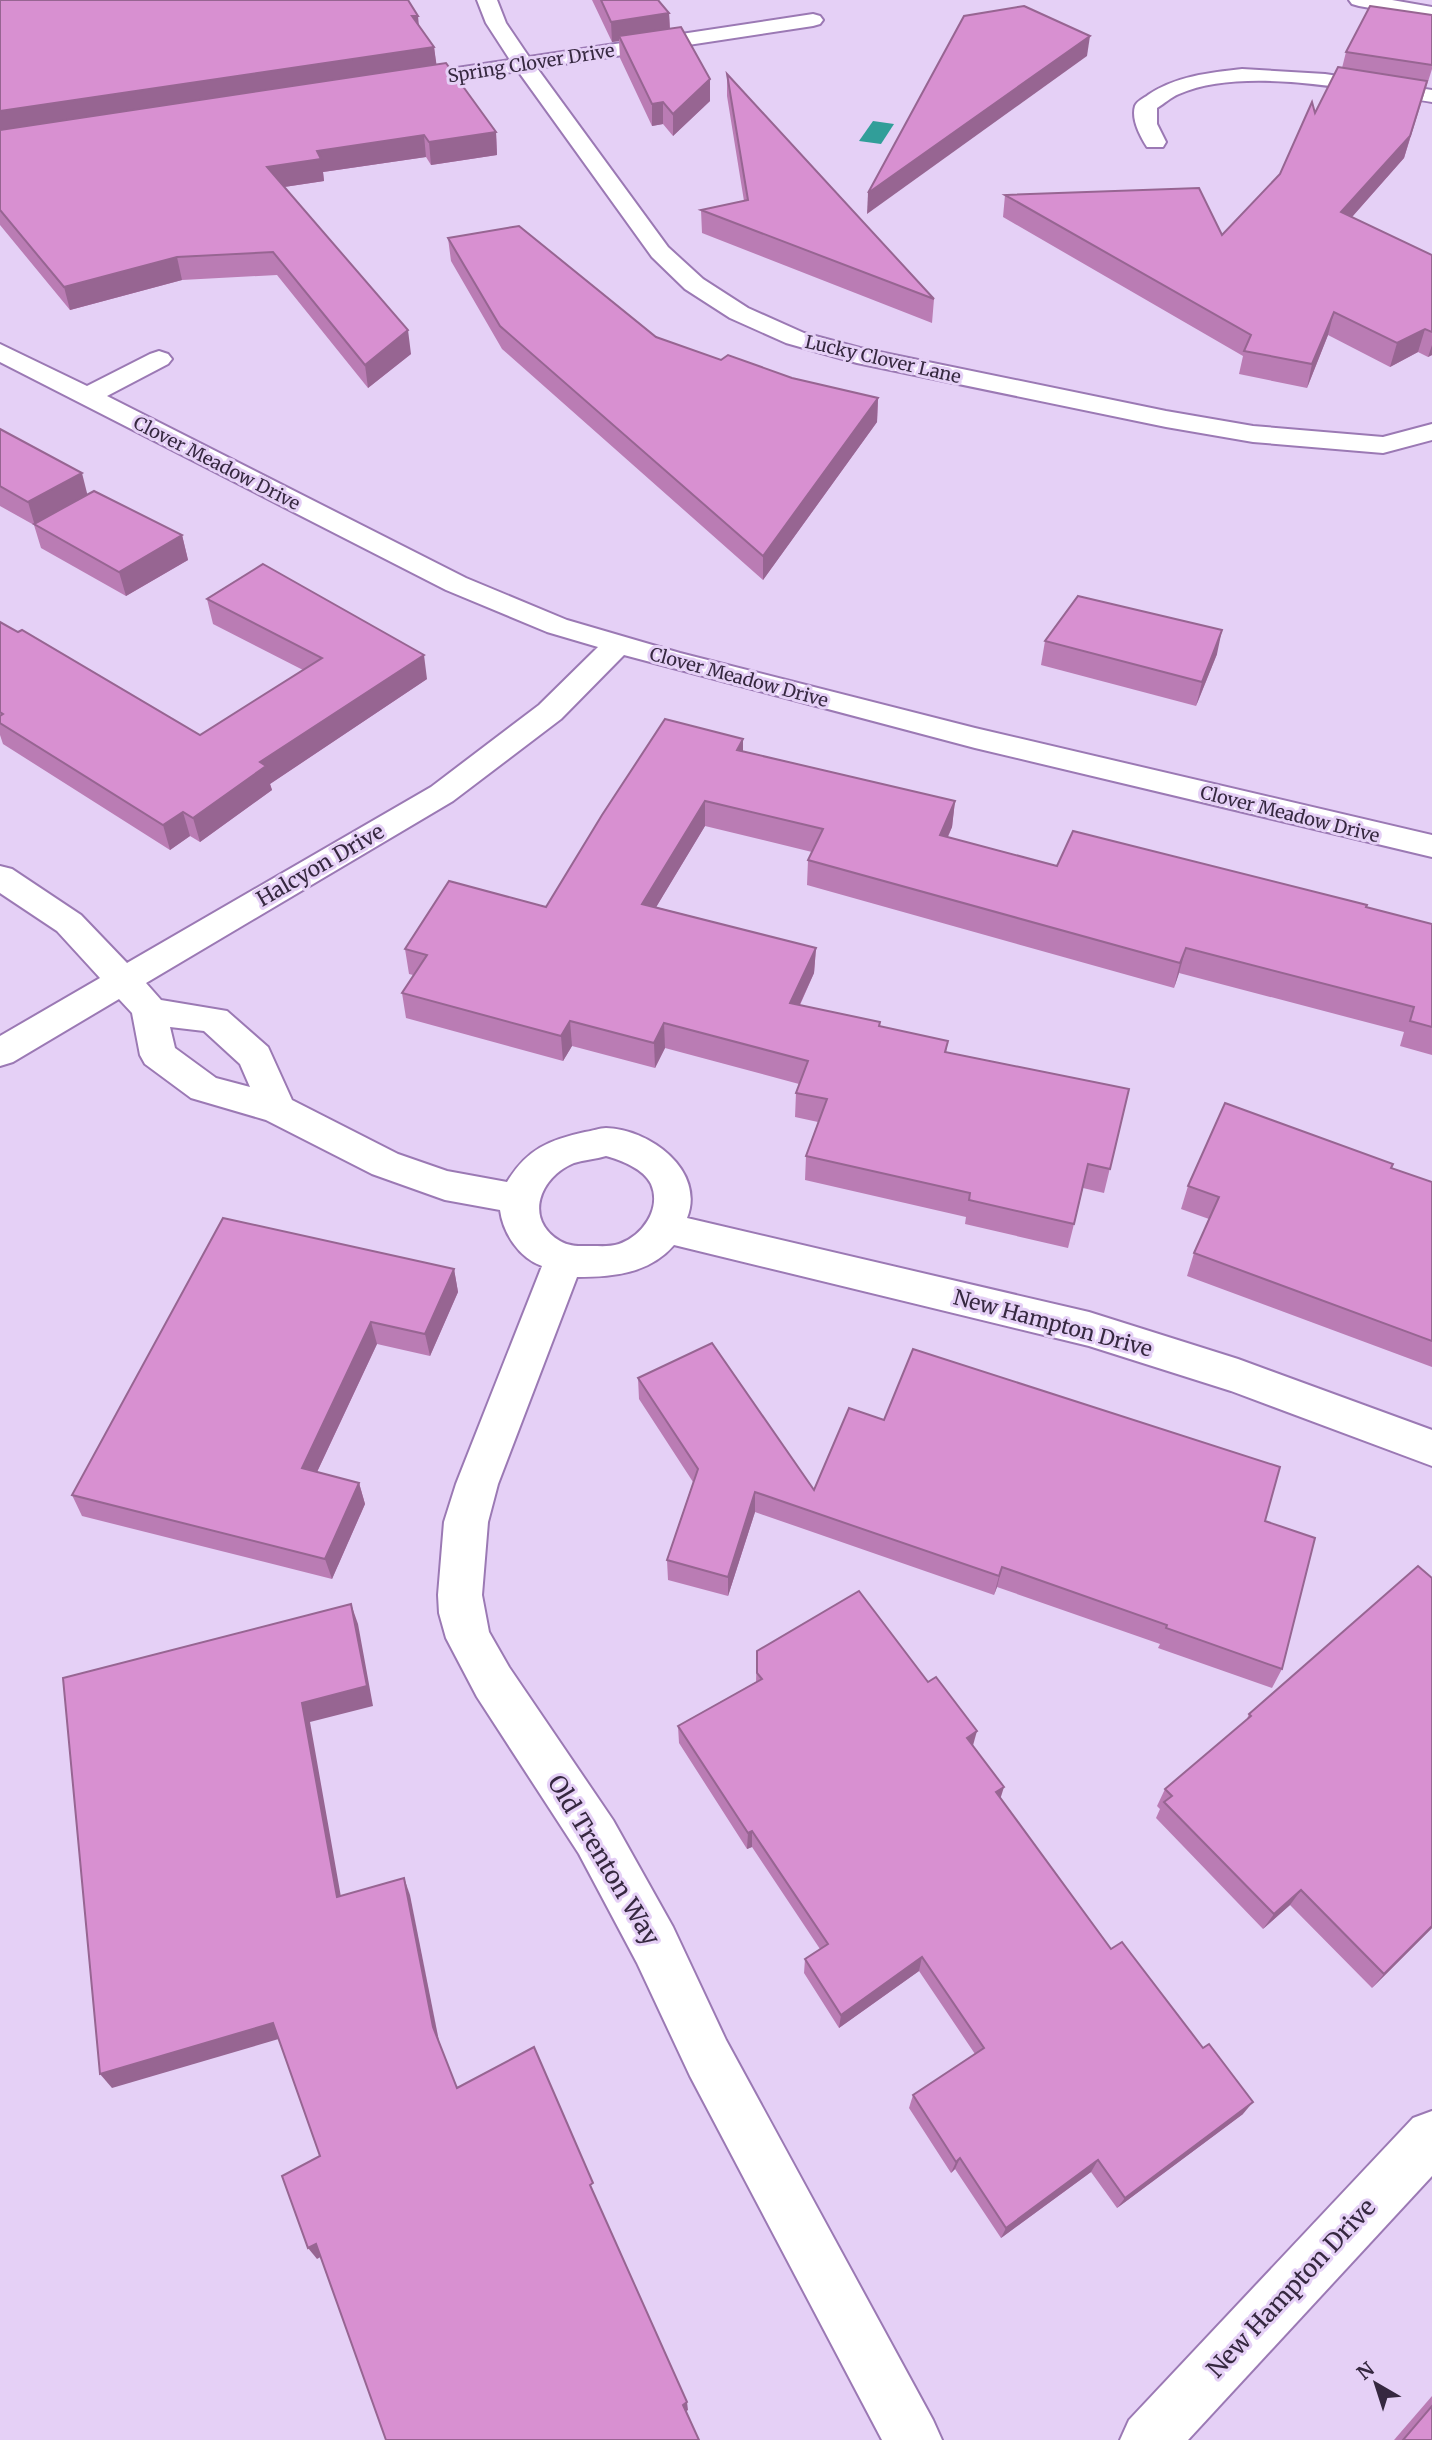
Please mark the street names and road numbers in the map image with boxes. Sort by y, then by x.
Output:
street label: Spring Clover Drive [446,38,616,88]
street label: Lucky Clover Lane [803,330,963,388]
street label: Clover Meadow Drive [130,411,304,515]
street label: Clover Meadow Drive [647,642,831,712]
street label: Clover Meadow Drive [1198,781,1382,847]
street label: Halcyon Drive [251,818,389,912]
street label: New Hampton Drive [951,1283,1155,1363]
street label: Old Trenton Way [541,1769,667,1951]
street label: New Hampton Drive [1201,2193,1381,2383]

